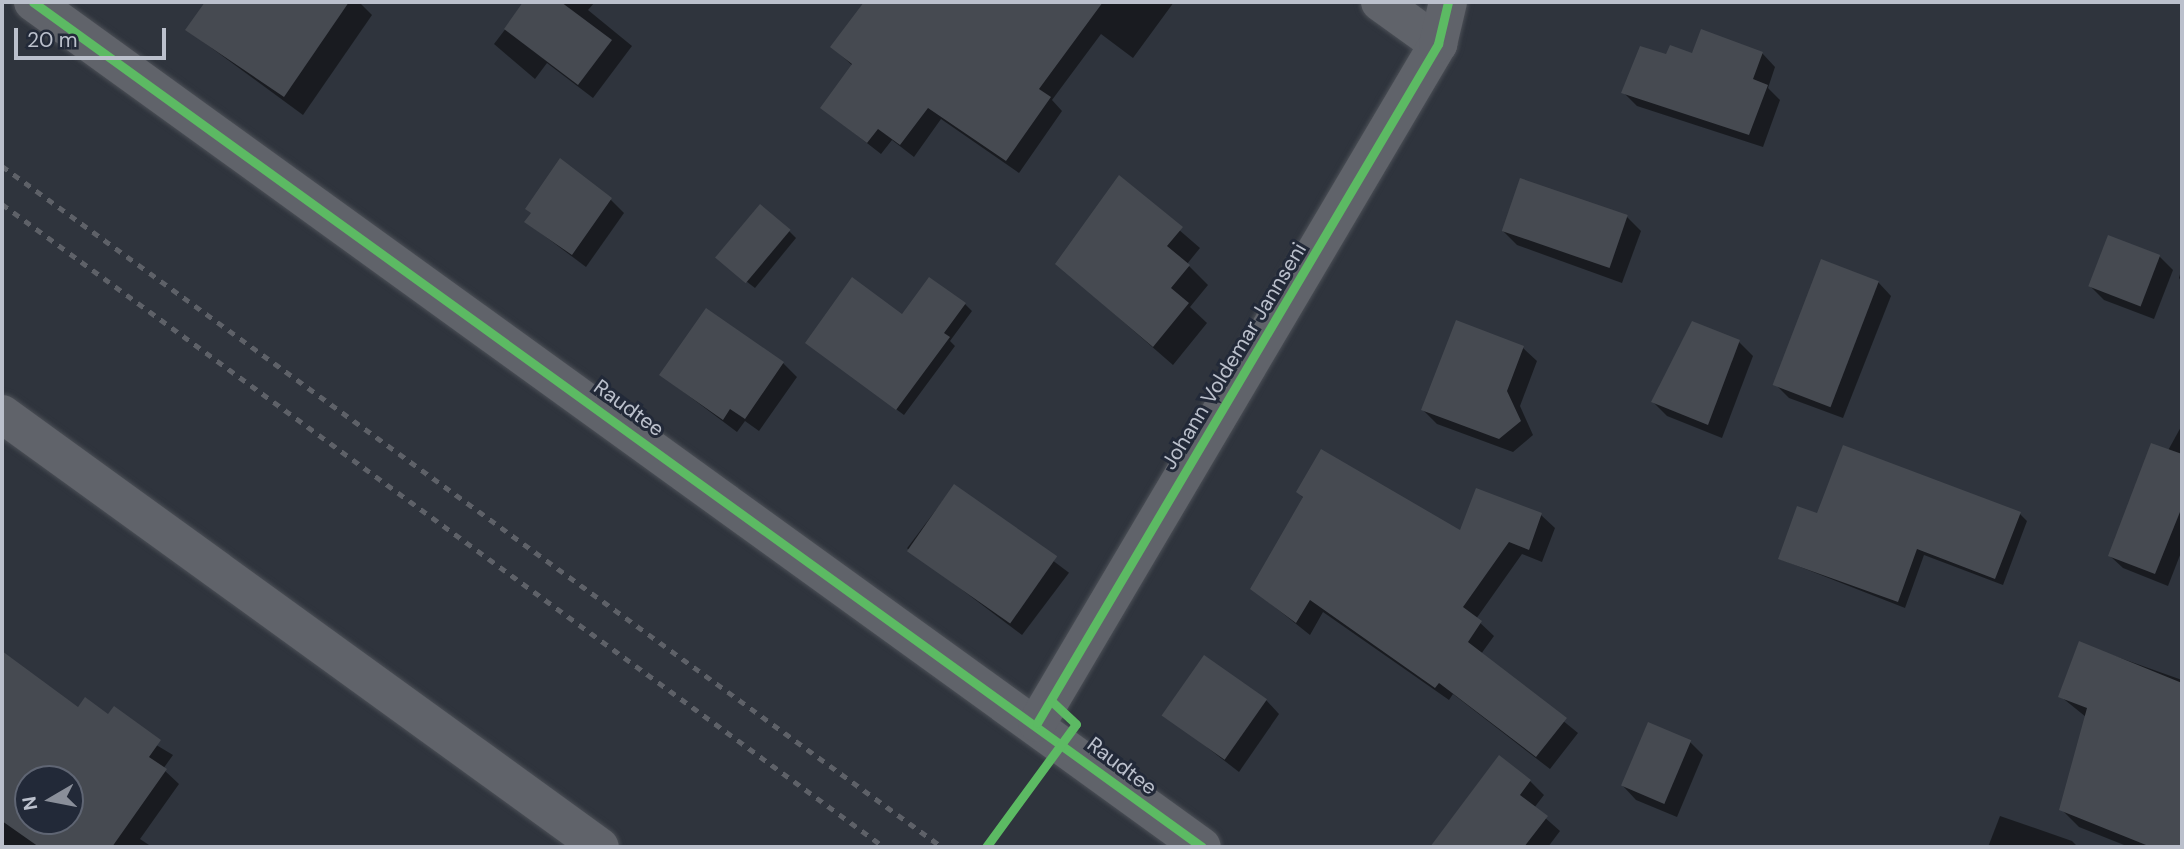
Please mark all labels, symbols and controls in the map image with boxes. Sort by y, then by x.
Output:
scale bar [18,14,170,58]
text: 20 m [27,26,78,54]
street label: Johann Voldemar Jannseni [1156,238,1312,474]
street label: Raudtee [589,374,669,442]
street label: Raudtee [1082,732,1162,800]
north arrow [14,765,84,835]
text: N [16,794,43,812]

